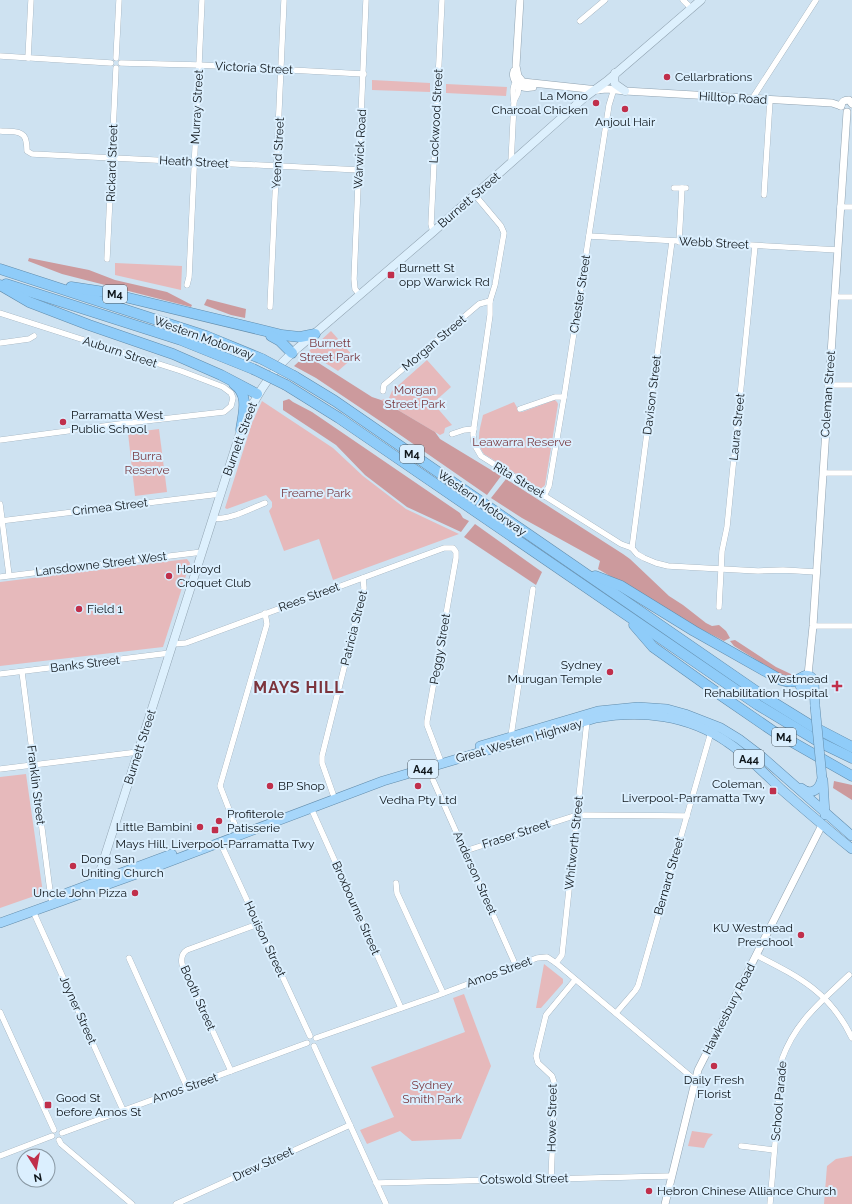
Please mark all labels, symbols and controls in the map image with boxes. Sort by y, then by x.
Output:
street label: Victoria Street [215,59,293,77]
street label: Lockwood Street [427,68,445,164]
street label: Murray Street [188,69,206,145]
place label: Cellarbrations [675,70,752,84]
marker: Cellarbrations [662,72,672,82]
place label: La Mono Charcoal Chicken [492,89,588,117]
street label: Hilltop Road [699,89,767,107]
marker: La Mono Charcoal Chicken [591,98,601,108]
marker: Anjoul Hair [620,104,630,114]
street label: Warwick Road [351,109,369,189]
place label: Anjoul Hair [595,115,656,129]
street label: Yeend Street [269,117,287,189]
street label: Rickard Street [104,124,120,202]
street label: Heath Street [159,153,229,171]
street label: Burnett Street [435,169,503,231]
street label: Webb Street [679,234,749,252]
street label: Chester Street [567,254,593,334]
place label: Burnett St opp Warwick Rd [399,261,490,289]
marker: Burnett St opp Warwick Rd [386,270,396,280]
road number: M4 [103,285,127,303]
street label: Morgan Street [399,312,469,374]
street label: Western Motorway [152,313,256,363]
street label: Auburn Street [81,333,159,371]
park label: Burnett Street Park [300,336,361,364]
street label: Coleman Street [818,350,838,438]
street label: Davison Street [640,354,664,436]
park label: Morgan Street Park [385,383,446,411]
street label: Laura Street [726,393,748,461]
street label: Burnett Street [220,400,260,478]
place label: Parramatta West Public School [71,408,163,436]
marker: Parramatta West Public School [58,417,68,427]
park label: Leawarra Reserve [472,435,572,449]
road number: M4 [400,445,424,463]
park label: Burra Reserve [125,449,169,477]
street label: Rita Street [491,459,547,501]
street label: Western Motorway [435,467,529,539]
park label: Freame Park [281,486,352,500]
street label: Crimea Street [71,495,149,519]
street label: Lansdowne Street West [35,549,167,579]
place label: Holroyd Croquet Club [177,562,251,590]
marker: Holroyd Croquet Club [164,571,174,581]
street label: Rees Street [277,580,341,614]
street label: Patricia Street [338,589,370,667]
place label: Field 1 [87,602,123,616]
marker: Field 1 [74,604,84,614]
street label: Peggy Street [427,612,453,686]
street label: Banks Street [49,653,121,675]
place label: Sydney Murugan Temple [508,658,602,686]
marker: Sydney Murugan Temple [605,667,615,677]
place label: Westmead Rehabilitation Hospital [704,672,829,700]
district label: MAYS HILL [253,678,345,697]
marker: Westmead Rehabilitation Hospital [831,680,843,692]
street label: Burnett Street [121,708,159,786]
street label: Great Western Highway [454,716,584,766]
road number: M4 [772,728,796,746]
street label: Franklin Street [24,744,48,826]
road number: A44 [734,750,764,768]
road number: A44 [408,760,438,778]
place label: Coleman, Liverpool-Parramatta Twy [622,777,765,805]
place label: BP Shop [278,779,325,793]
marker: BP Shop [265,781,275,791]
marker: Vedha Pty Ltd [413,781,423,791]
marker: Coleman, Liverpool-Parramatta Twy [768,786,778,796]
place label: Vedha Pty Ltd [379,793,457,807]
street label: Whitworth Street [562,795,586,891]
place label: Profiterole Patisserie [227,807,284,835]
marker: Profiterole Patisserie [214,816,224,826]
street label: Fraser Street [480,816,552,852]
place label: Little Bambini [116,820,192,834]
marker: Little Bambini [195,822,205,832]
marker: Mays Hill, Liverpool-Parramatta Twy [210,825,220,835]
street label: Anderson Street [450,829,500,917]
street label: Bernard Street [651,835,687,917]
place label: Mays Hill, Liverpool-Parramatta Twy [116,837,315,851]
place label: Dong San Uniting Church [81,852,164,880]
street label: Broxbourne Street [329,859,383,957]
marker: Dong San Uniting Church [68,861,78,871]
place label: Uncle John Pizza [33,886,127,900]
marker: Uncle John Pizza [130,888,140,898]
street label: Houison Street [241,899,289,979]
place label: KU Westmead Preschool [713,921,794,949]
marker: KU Westmead Preschool [796,930,806,940]
street label: Amos Street [464,954,534,990]
street label: Hawkesbury Road [700,961,758,1057]
street label: Booth Street [177,963,219,1033]
street label: Joyner Street [57,974,99,1046]
street label: School Parade [769,1060,789,1142]
marker: Daily Fresh Florist [709,1061,719,1071]
street label: Amos Street [150,1070,220,1106]
place label: Daily Fresh Florist [684,1073,744,1101]
park label: Sydney Smith Park [402,1078,462,1106]
street label: Howe Street [544,1084,560,1152]
place label: Good St before Amos St [56,1091,141,1119]
marker: Good St before Amos St [43,1100,53,1110]
street label: Drew Street [230,1144,296,1184]
north arrow [16,1148,56,1188]
text: N [32,1170,43,1185]
street label: Cotswold Street [480,1171,568,1187]
place label: Hebron Chinese Alliance Church [657,1184,836,1198]
marker: Hebron Chinese Alliance Church [644,1186,654,1196]

